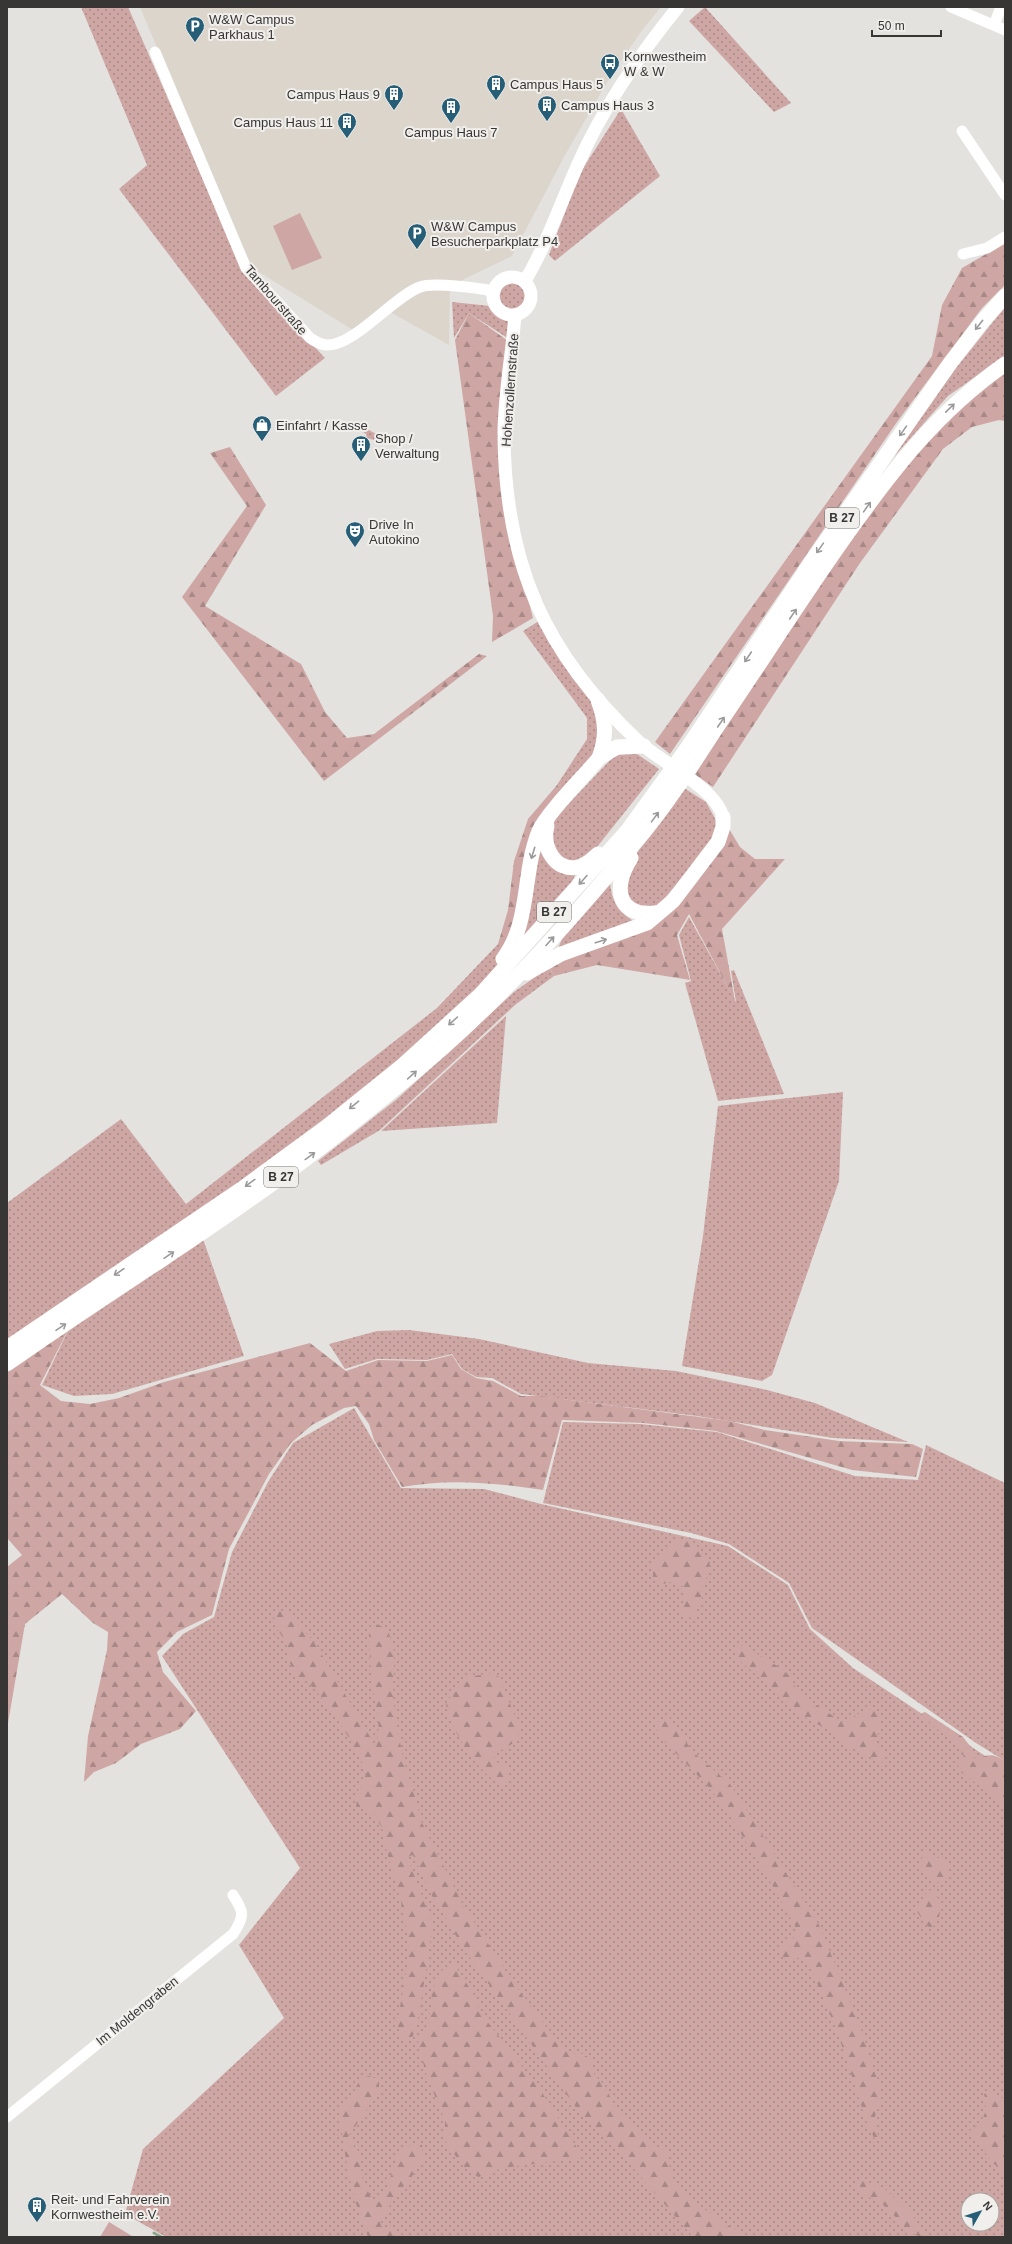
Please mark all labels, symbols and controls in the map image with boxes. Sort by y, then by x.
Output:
place label: W&W Campus Parkhaus 1 [209,12,295,42]
scale bar [872,12,941,38]
parking icon: W&W Campus Parkhaus 1 [184,15,206,43]
text: 50 m [878,19,905,33]
place label: Kornwestheim W & W [624,49,706,79]
bus stop icon: Kornwestheim W & W [599,52,621,80]
building icon: Campus Haus 5 [485,73,507,101]
place label: Campus Haus 5 [510,77,603,92]
building icon: Campus Haus 9 [383,83,405,111]
place label: Campus Haus 9 [287,87,380,102]
building icon: Campus Haus 3 [536,94,558,122]
building icon: Campus Haus 7 [440,96,462,124]
place label: Campus Haus 3 [561,98,654,113]
building icon: Campus Haus 11 [336,111,358,139]
place label: Campus Haus 11 [234,115,333,130]
place label: Campus Haus 7 [404,125,498,140]
place label: W&W Campus Besucherparkplatz P4 [431,219,558,249]
parking icon: W&W Campus Besucherparkplatz P4 [406,222,428,250]
street label: Tambourstraße [242,262,310,338]
one-way arrow [975,320,984,331]
street label: Hohenzollernstraße [499,333,521,447]
one-way arrow [945,403,955,413]
shop icon: Einfahrt / Kasse [251,414,273,442]
place label: Einfahrt / Kasse [276,418,368,433]
one-way arrow [899,425,907,436]
place label: Shop / Verwaltung [375,431,439,461]
building icon: Shop / Verwaltung [350,434,372,462]
one-way arrow [862,502,871,513]
road number: B 27 [825,508,859,528]
place label: Drive In Autokino [369,517,420,547]
theatre icon: Drive In Autokino [344,520,366,548]
one-way arrow [816,543,824,554]
one-way arrow [789,609,797,620]
one-way arrow [744,651,752,662]
one-way arrow [717,716,725,728]
one-way arrow [651,812,659,823]
one-way arrow [529,846,536,859]
one-way arrow [579,875,588,885]
road number: B 27 [537,902,571,922]
one-way arrow [545,936,555,946]
one-way arrow [594,936,606,944]
one-way arrow [448,1016,458,1025]
one-way arrow [407,1070,417,1080]
one-way arrow [348,1101,359,1110]
one-way arrow [304,1151,315,1160]
road number: B 27 [264,1167,298,1187]
one-way arrow [245,1179,256,1188]
one-way arrow [164,1251,175,1259]
one-way arrow [114,1268,125,1277]
one-way arrow [56,1323,67,1331]
street label: Im Moldengraben [93,1973,181,2049]
place label: Reit- und Fahrverein Kornwestheim e.V. [51,2192,170,2222]
north arrow [960,2192,1000,2232]
building icon: Reit- und Fahrverein Kornwestheim e.V. [26,2195,48,2223]
text: N [981,2199,995,2213]

